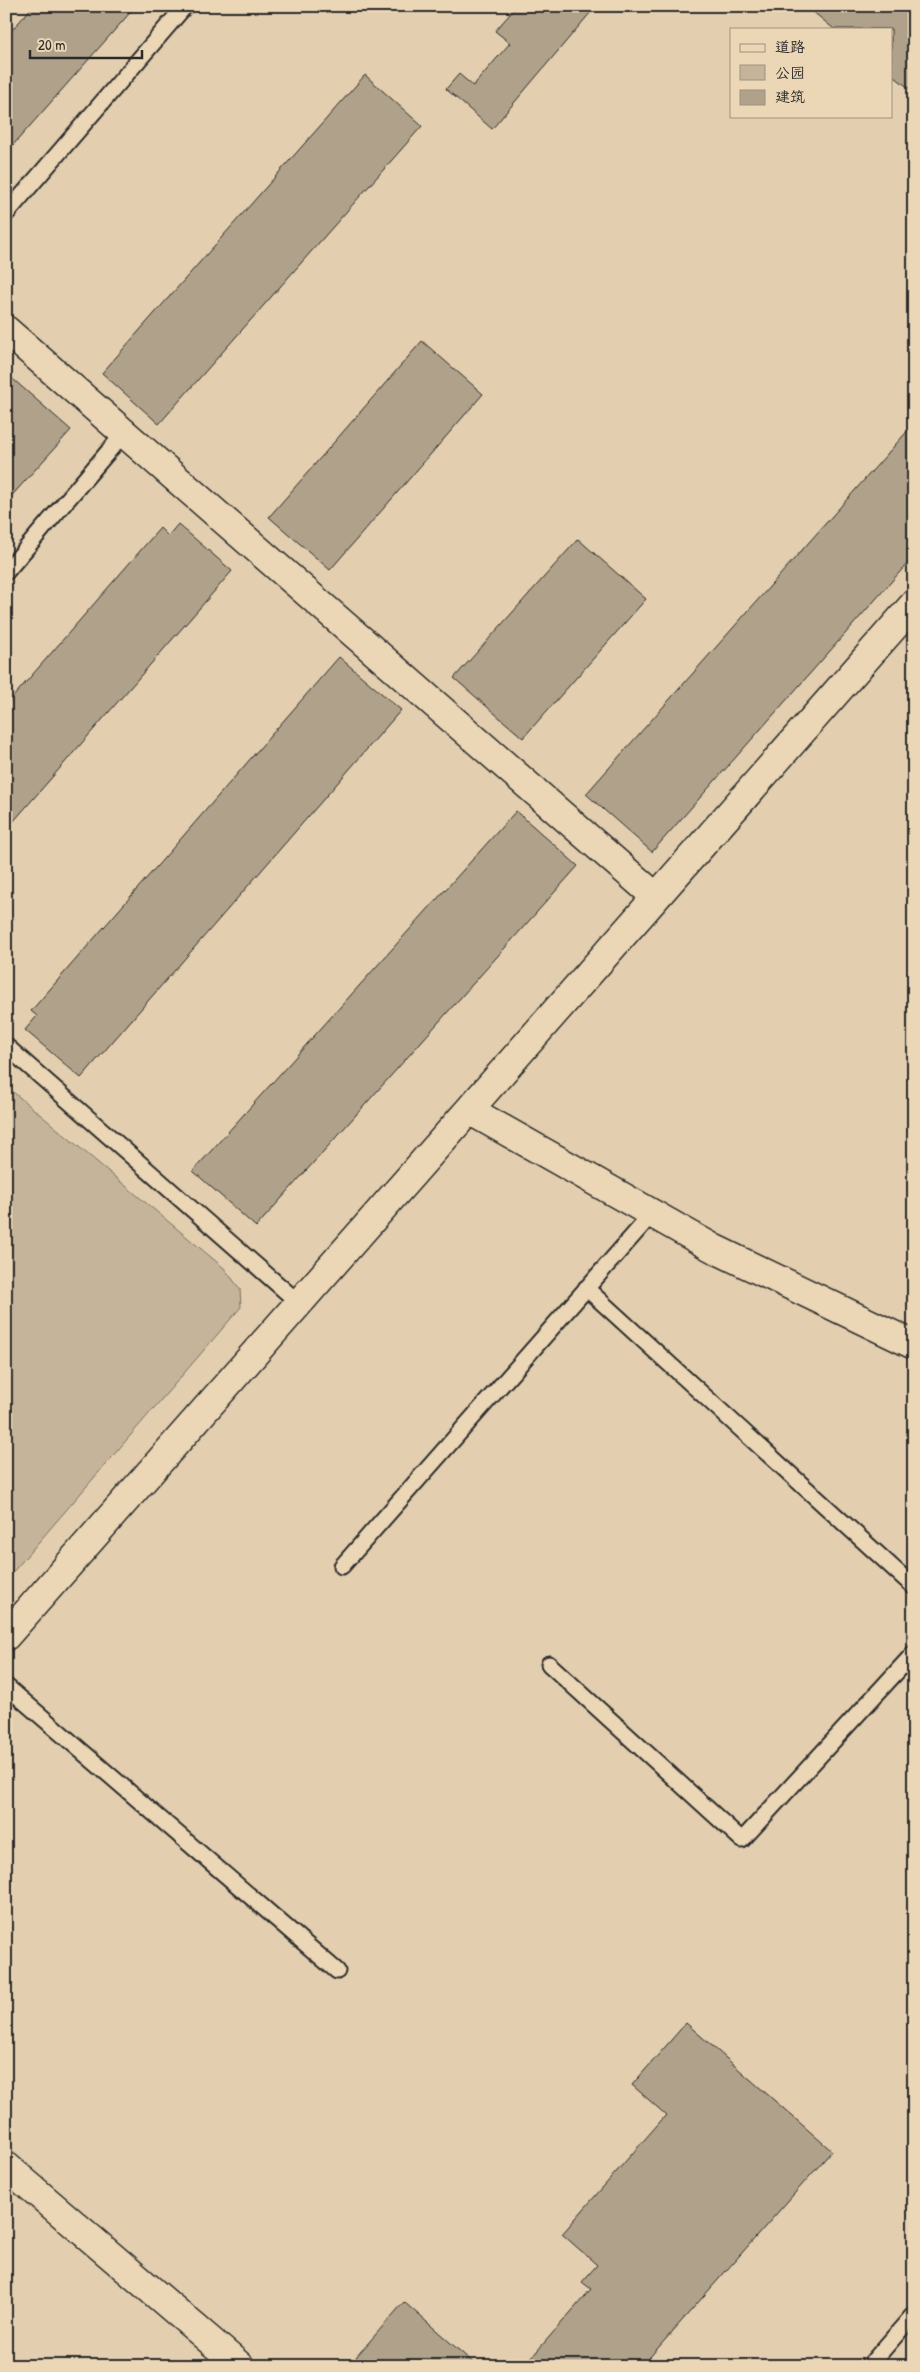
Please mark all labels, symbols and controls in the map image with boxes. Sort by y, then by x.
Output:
scale bar [30,28,142,60]
legend [730,28,892,118]
text: 20 m [38,34,65,55]
text: 道路 [775,36,805,57]
text: 公园 [775,62,805,83]
text: 建筑 [775,86,805,107]

